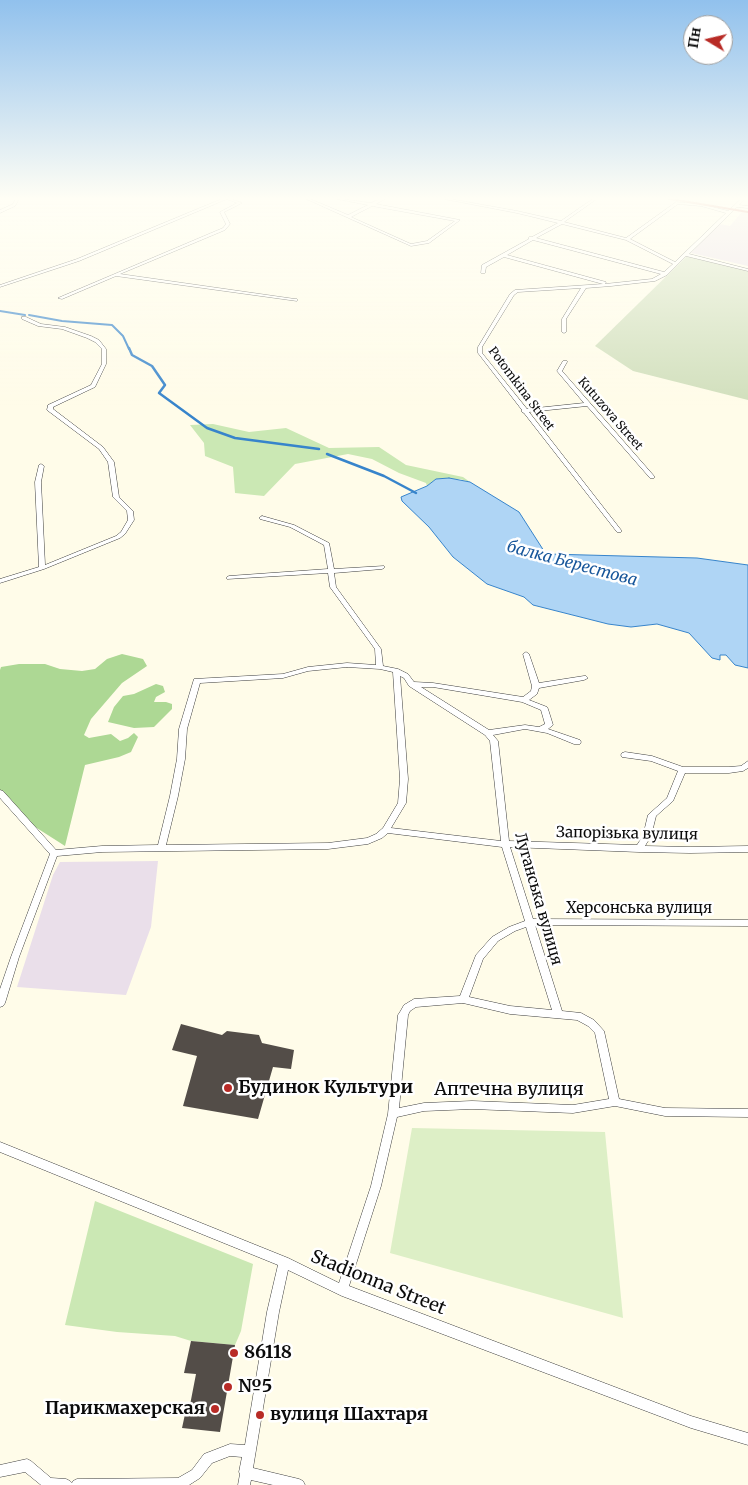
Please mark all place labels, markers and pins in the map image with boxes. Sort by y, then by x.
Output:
place label: Будинок Культури [238,1077,413,1099]
marker: Будинок Культури [222,1082,234,1094]
place label: 86118 [244,1342,292,1364]
marker: 86118 [228,1347,240,1359]
place label: №5 [238,1376,272,1398]
marker: №5 [222,1381,234,1393]
place label: Парикмахерская [45,1398,205,1420]
marker: Парикмахерская [209,1403,221,1415]
place label: вулиця Шахтаря [270,1404,428,1426]
marker: вулиця Шахтаря [254,1409,266,1421]

